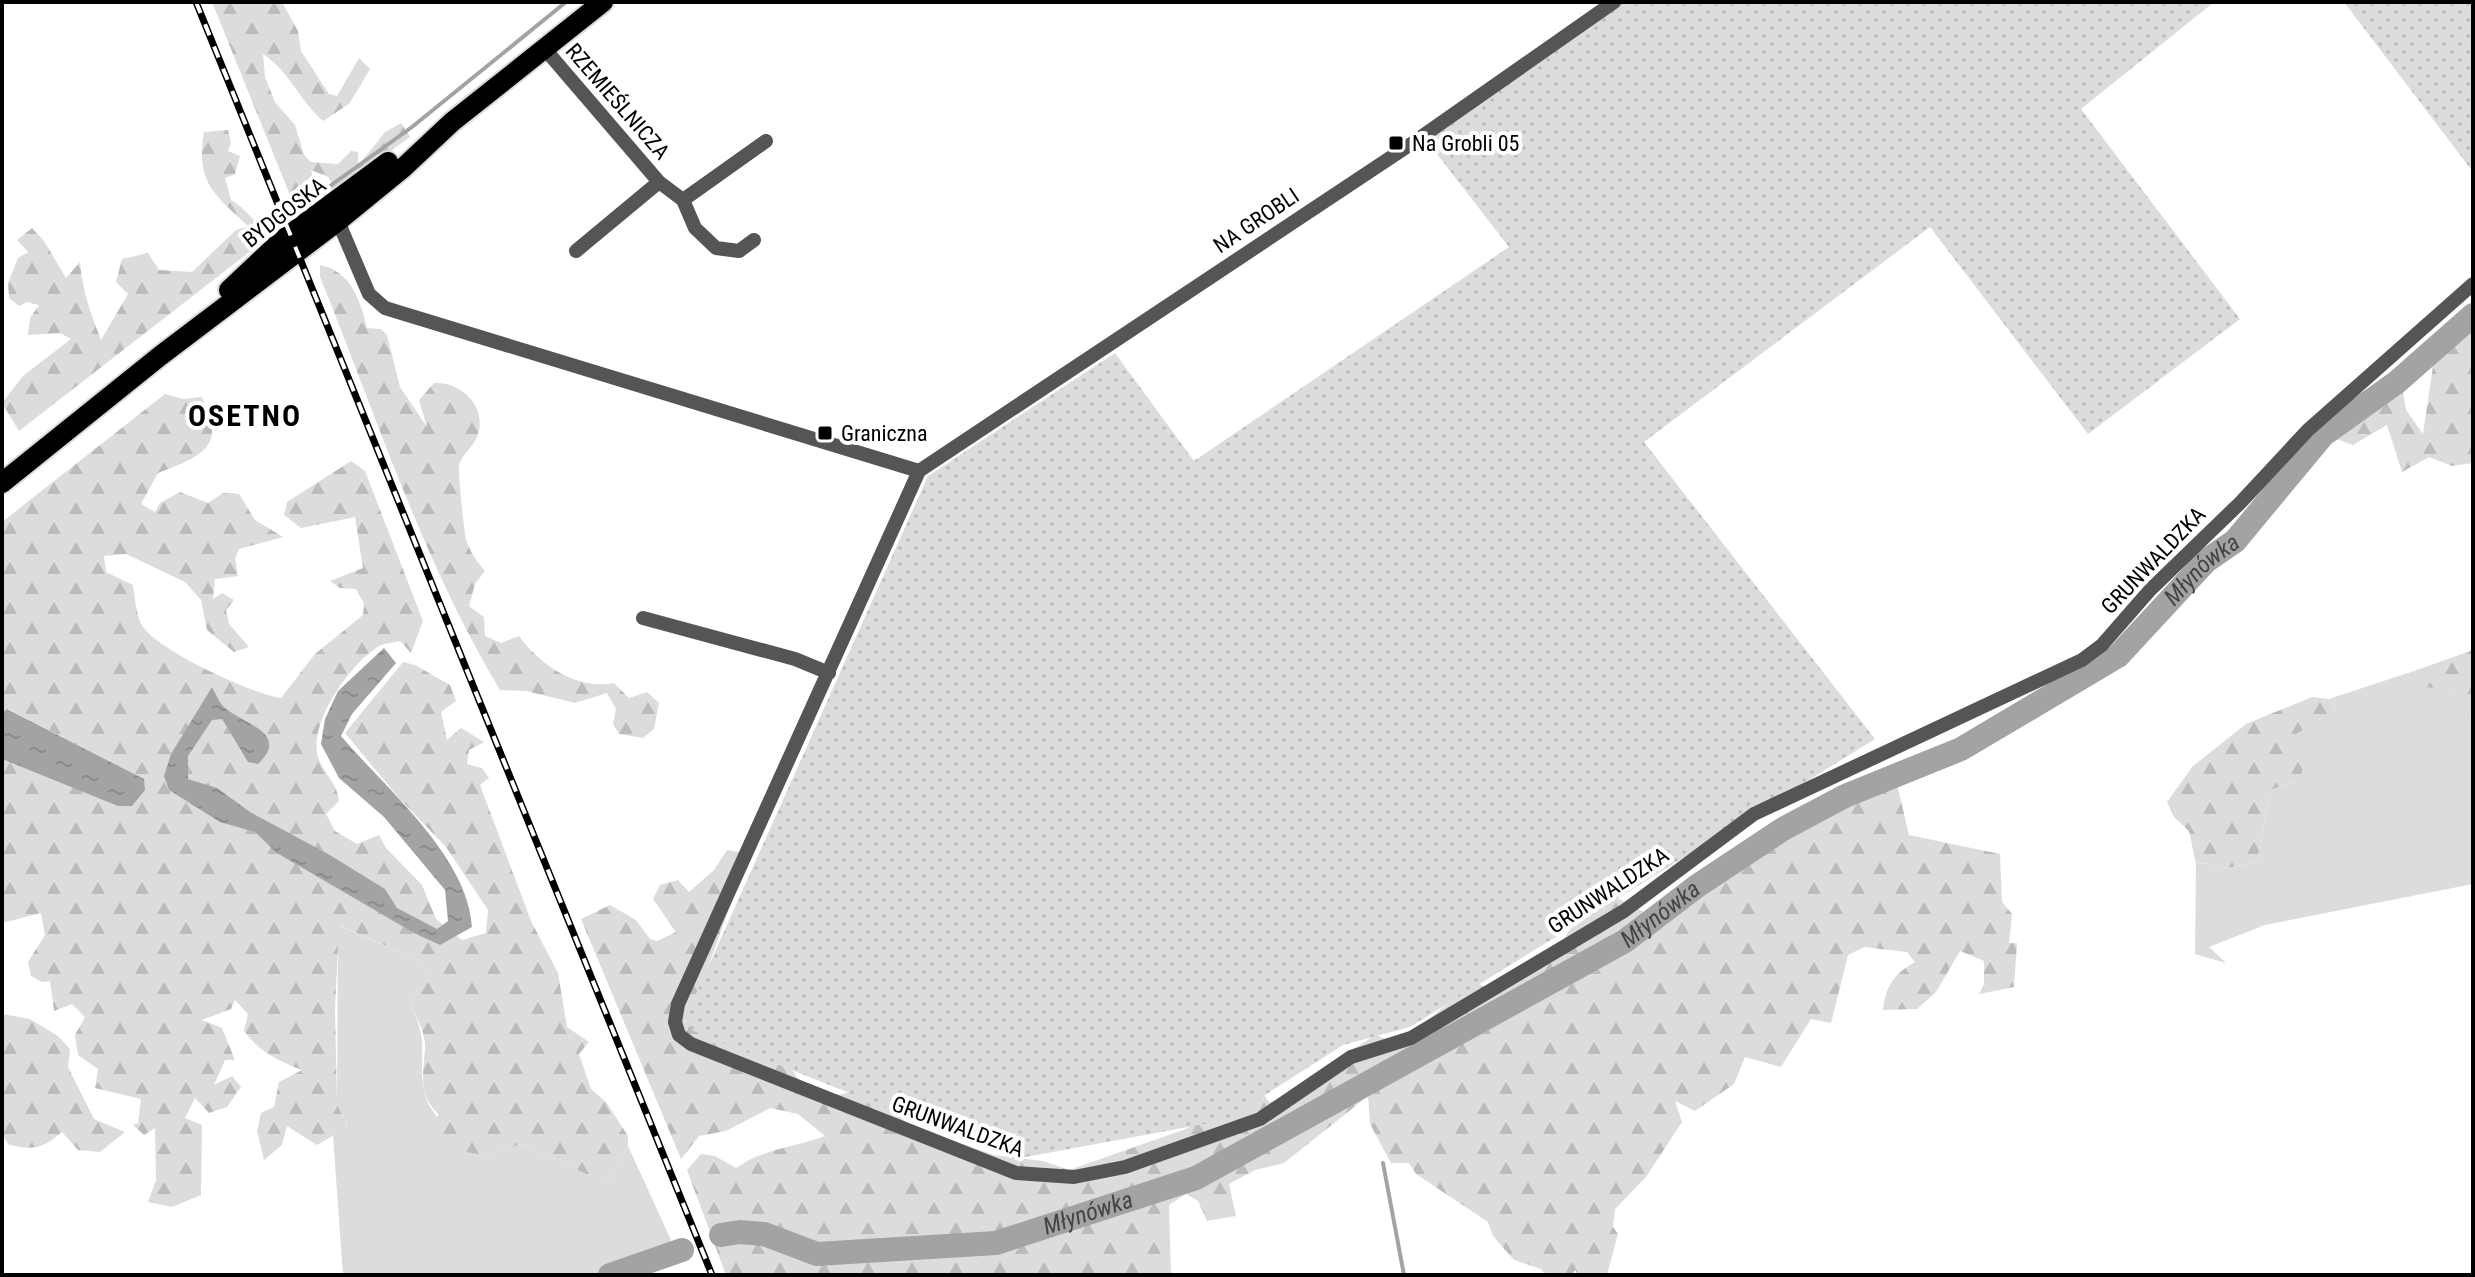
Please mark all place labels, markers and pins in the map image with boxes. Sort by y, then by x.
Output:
place label: Na Grobli 05 [1412,131,1519,156]
marker: Na Grobli 05 [1387,134,1405,152]
place label: Graniczna [841,421,928,446]
marker: Graniczna [816,424,834,442]

